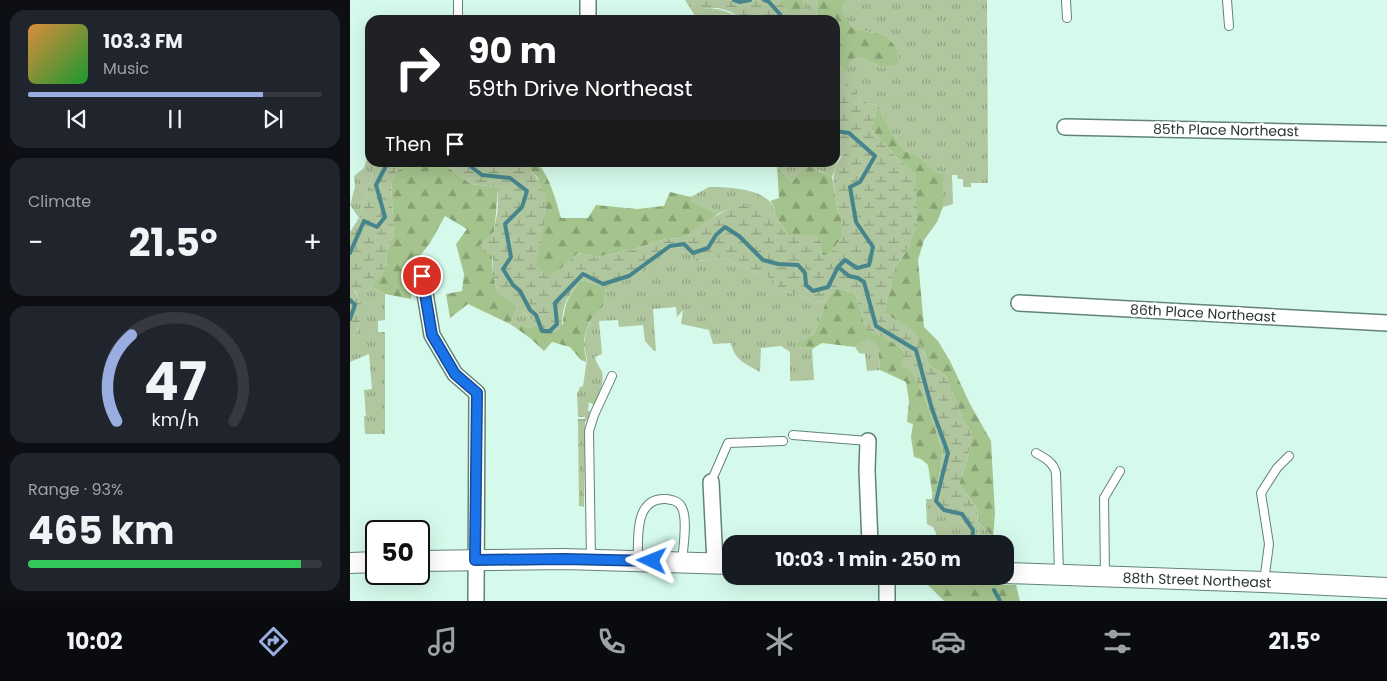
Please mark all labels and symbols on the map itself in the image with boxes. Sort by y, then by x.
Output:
street label: 85th Place Northeast [1153,119,1299,141]
pin [401,255,443,297]
street label: 86th Place Northeast [1130,299,1276,327]
speed limit sign: 50 [365,520,430,585]
position arrow [625,534,677,586]
street label: 88th Street Northeast [1122,567,1272,593]

